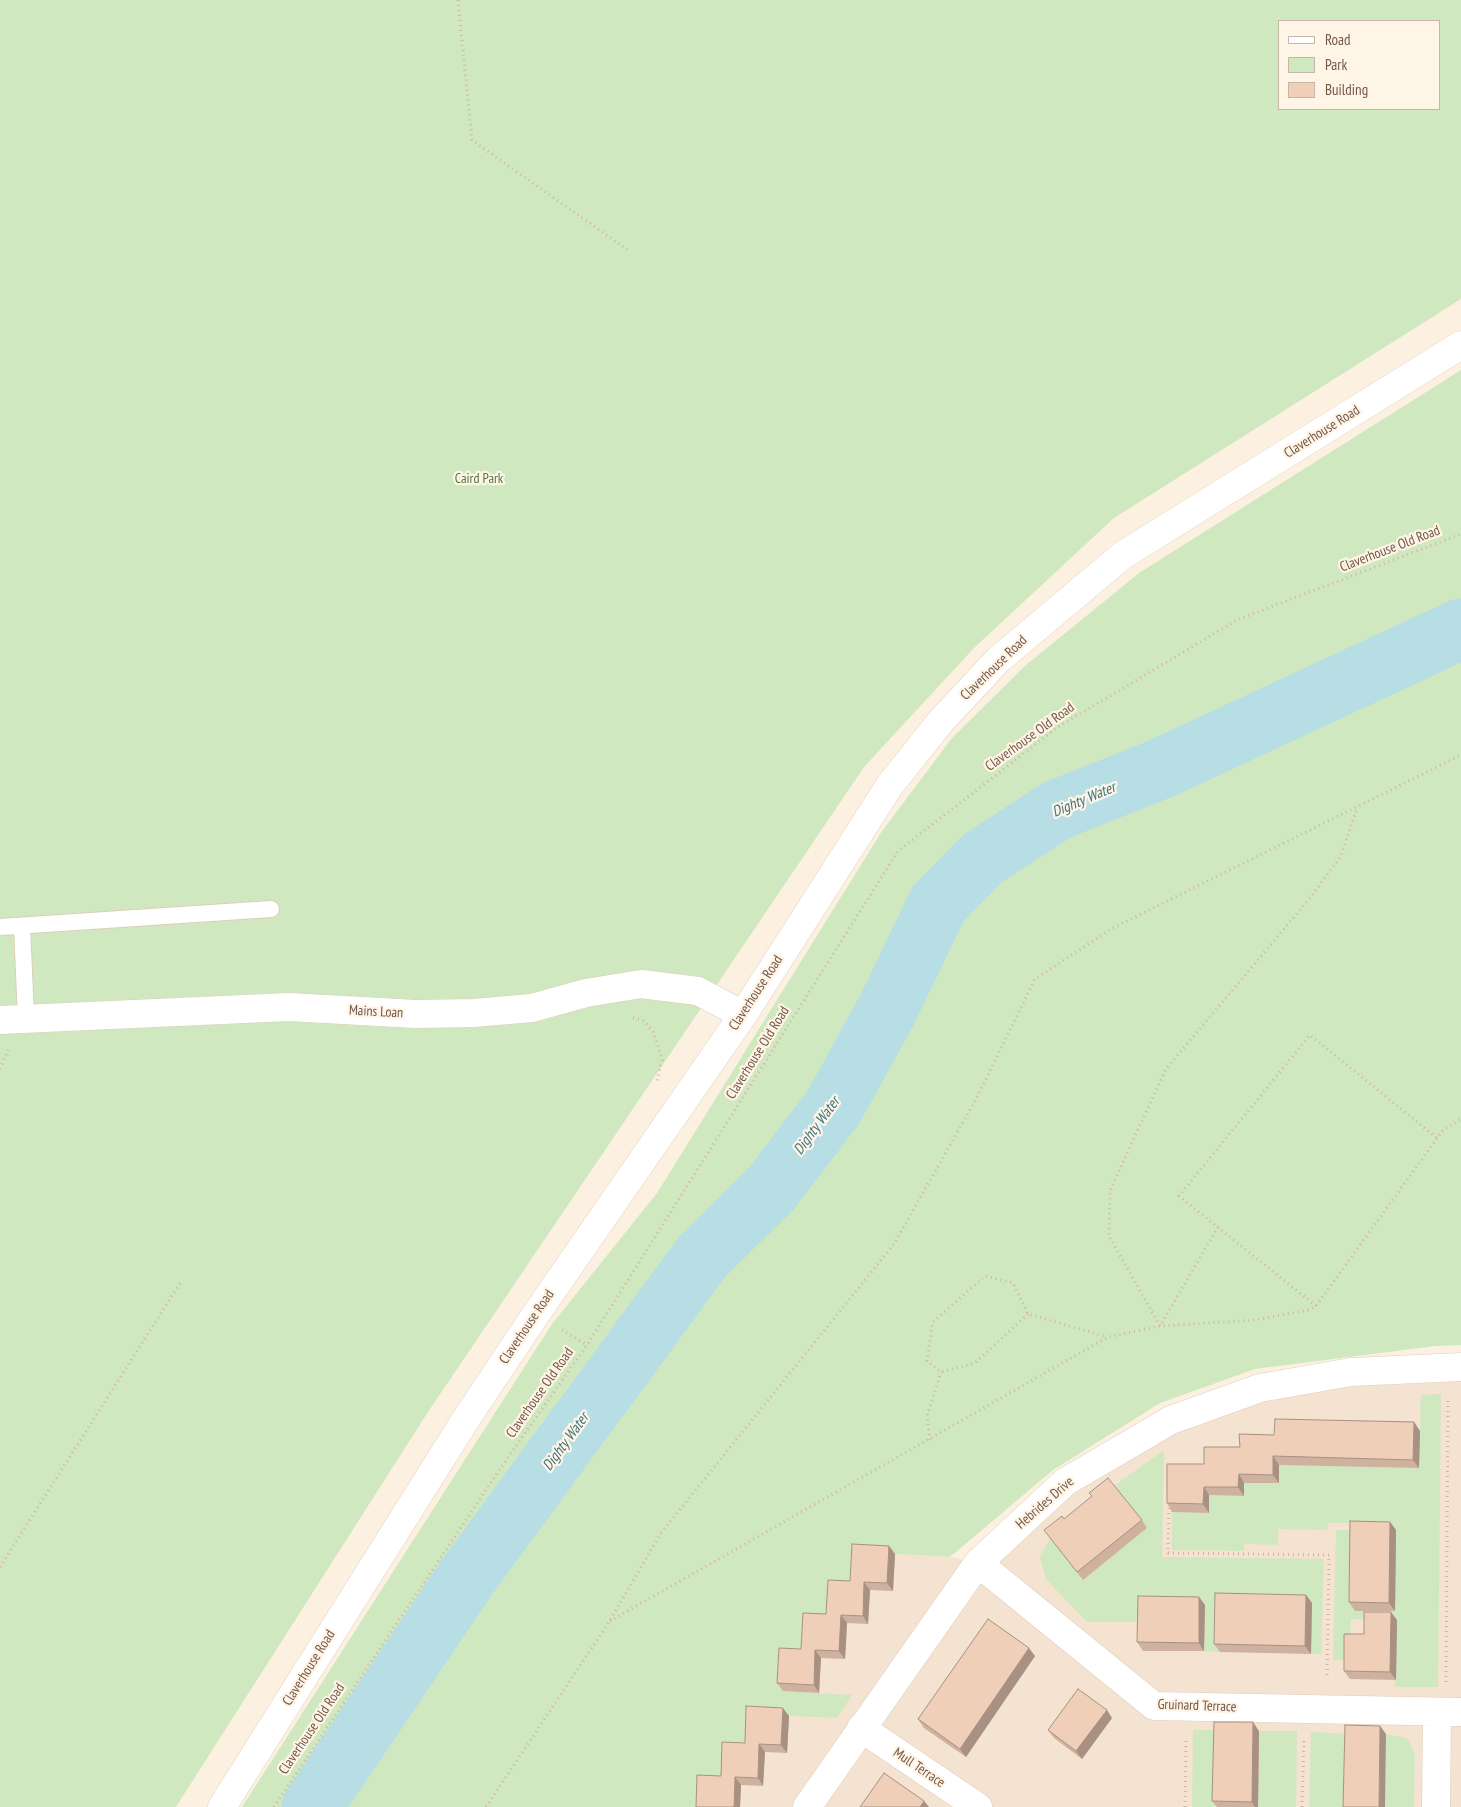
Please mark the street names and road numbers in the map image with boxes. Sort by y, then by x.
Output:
street label: Claverhouse Road [1281,402,1363,462]
street label: Claverhouse Old Road [1338,522,1442,576]
street label: Claverhouse Road [957,632,1031,704]
street label: Claverhouse Old Road [982,699,1078,775]
street label: Claverhouse Road [726,952,786,1034]
street label: Mains Loan [348,1002,404,1022]
street label: Claverhouse Old Road [723,1004,793,1102]
street label: Claverhouse Road [496,1287,558,1367]
street label: Claverhouse Old Road [503,1345,577,1441]
street label: Hebrides Drive [1013,1473,1077,1533]
street label: Claverhouse Road [279,1627,339,1709]
street label: Claverhouse Old Road [275,1680,349,1778]
street label: Gruinard Terrace [1157,1696,1237,1716]
street label: Mull Terrace [890,1745,948,1791]

